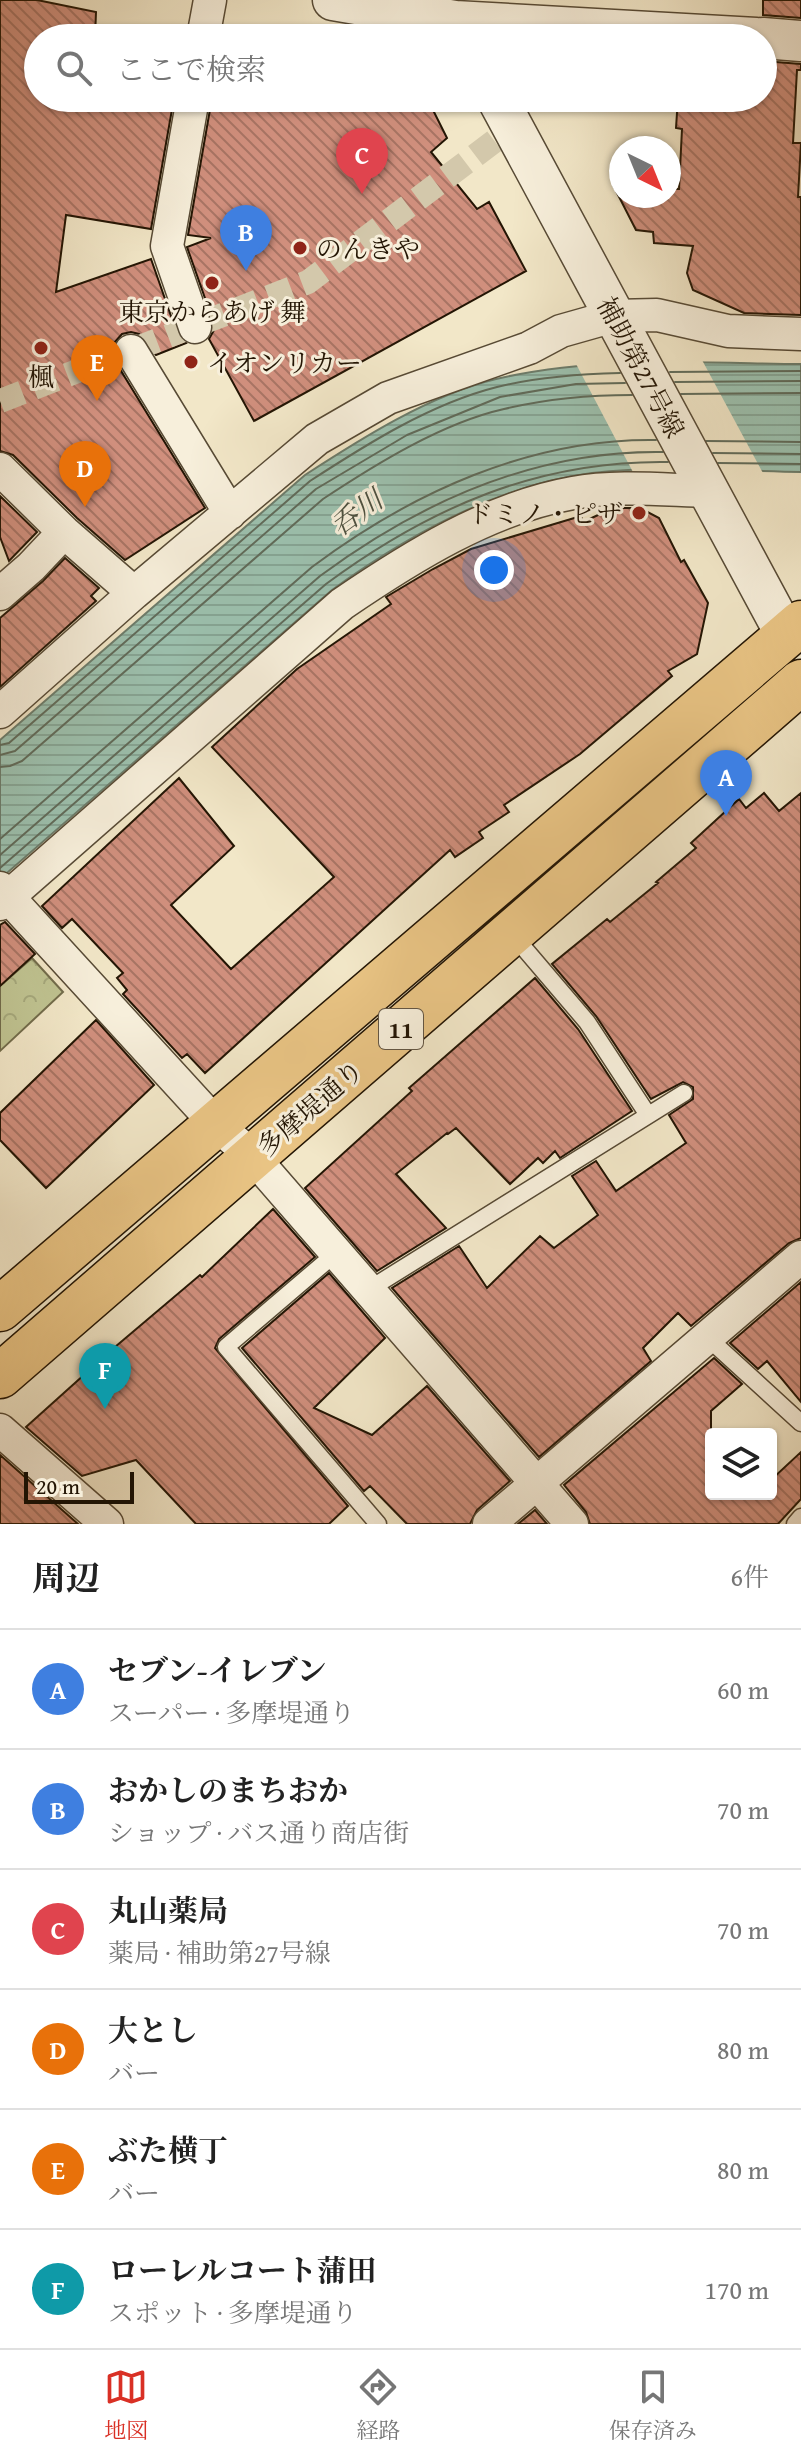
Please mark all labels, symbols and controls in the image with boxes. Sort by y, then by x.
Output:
search box [24,24,777,112]
icon: search [52,46,96,90]
text: ここで検索 [116,47,266,91]
pin: C [336,128,388,194]
north arrow [609,136,681,208]
pin: B [220,205,272,271]
place label: のんきや [316,229,420,268]
marker: のんきや [291,239,309,257]
marker: 東京からあげ 舞 [203,274,221,292]
street label: 補助第27号線 [587,289,695,445]
place label: 東京からあげ 舞 [118,292,306,331]
pin: E [71,335,123,401]
marker: 楓 [32,339,50,357]
place label: イオンリカー [207,343,362,382]
marker: イオンリカー [182,353,200,371]
place label: 楓 [28,357,54,396]
pin: D [59,441,111,507]
water label: 呑川 [321,477,393,545]
place label: ドミノ・ピザ [467,494,623,533]
marker: ドミノ・ピザ [630,504,648,522]
your location [474,550,514,590]
pin: A [700,750,752,816]
road number: 11 [379,1009,423,1049]
street label: 多摩堤通り [248,1051,372,1165]
pin: F [79,1343,131,1409]
map controls [705,1428,777,1500]
button: layers [705,1428,777,1500]
scale bar [24,1468,134,1504]
text: 20 m [36,1470,80,1502]
text: 周辺 [32,1553,100,1602]
text: 6件 [730,1557,769,1596]
text: セブン-イレブン [108,1648,326,1692]
text: A [50,1670,66,1709]
text: 60 m [717,1670,769,1709]
text: スーパー · 多摩堤通り [108,1693,355,1732]
text: おかしのまちおか [108,1768,348,1812]
text: B [50,1790,66,1829]
text: 70 m [717,1790,769,1829]
text: ショップ · バス通り商店街 [108,1813,409,1852]
text: 丸山薬局 [108,1888,228,1932]
text: C [51,1910,65,1949]
text: 70 m [717,1910,769,1949]
text: 薬局 · 補助第27号線 [108,1933,331,1972]
text: 大とし [108,2008,198,2052]
text: D [50,2030,66,2069]
text: 80 m [717,2030,769,2069]
text: バー [108,2053,160,2092]
text: ぶた横丁 [108,2128,228,2172]
text: E [51,2150,65,2189]
text: 80 m [717,2150,769,2189]
text: バー [108,2173,160,2212]
text: ローレルコート蒲田 [108,2248,377,2292]
text: F [51,2270,65,2309]
text: 170 m [704,2270,769,2309]
text: スポット · 多摩堤通り [108,2293,358,2332]
tab: 地図 [104,2365,148,2446]
tab: 経路 [356,2365,401,2446]
tab: 保存済み [609,2365,697,2446]

